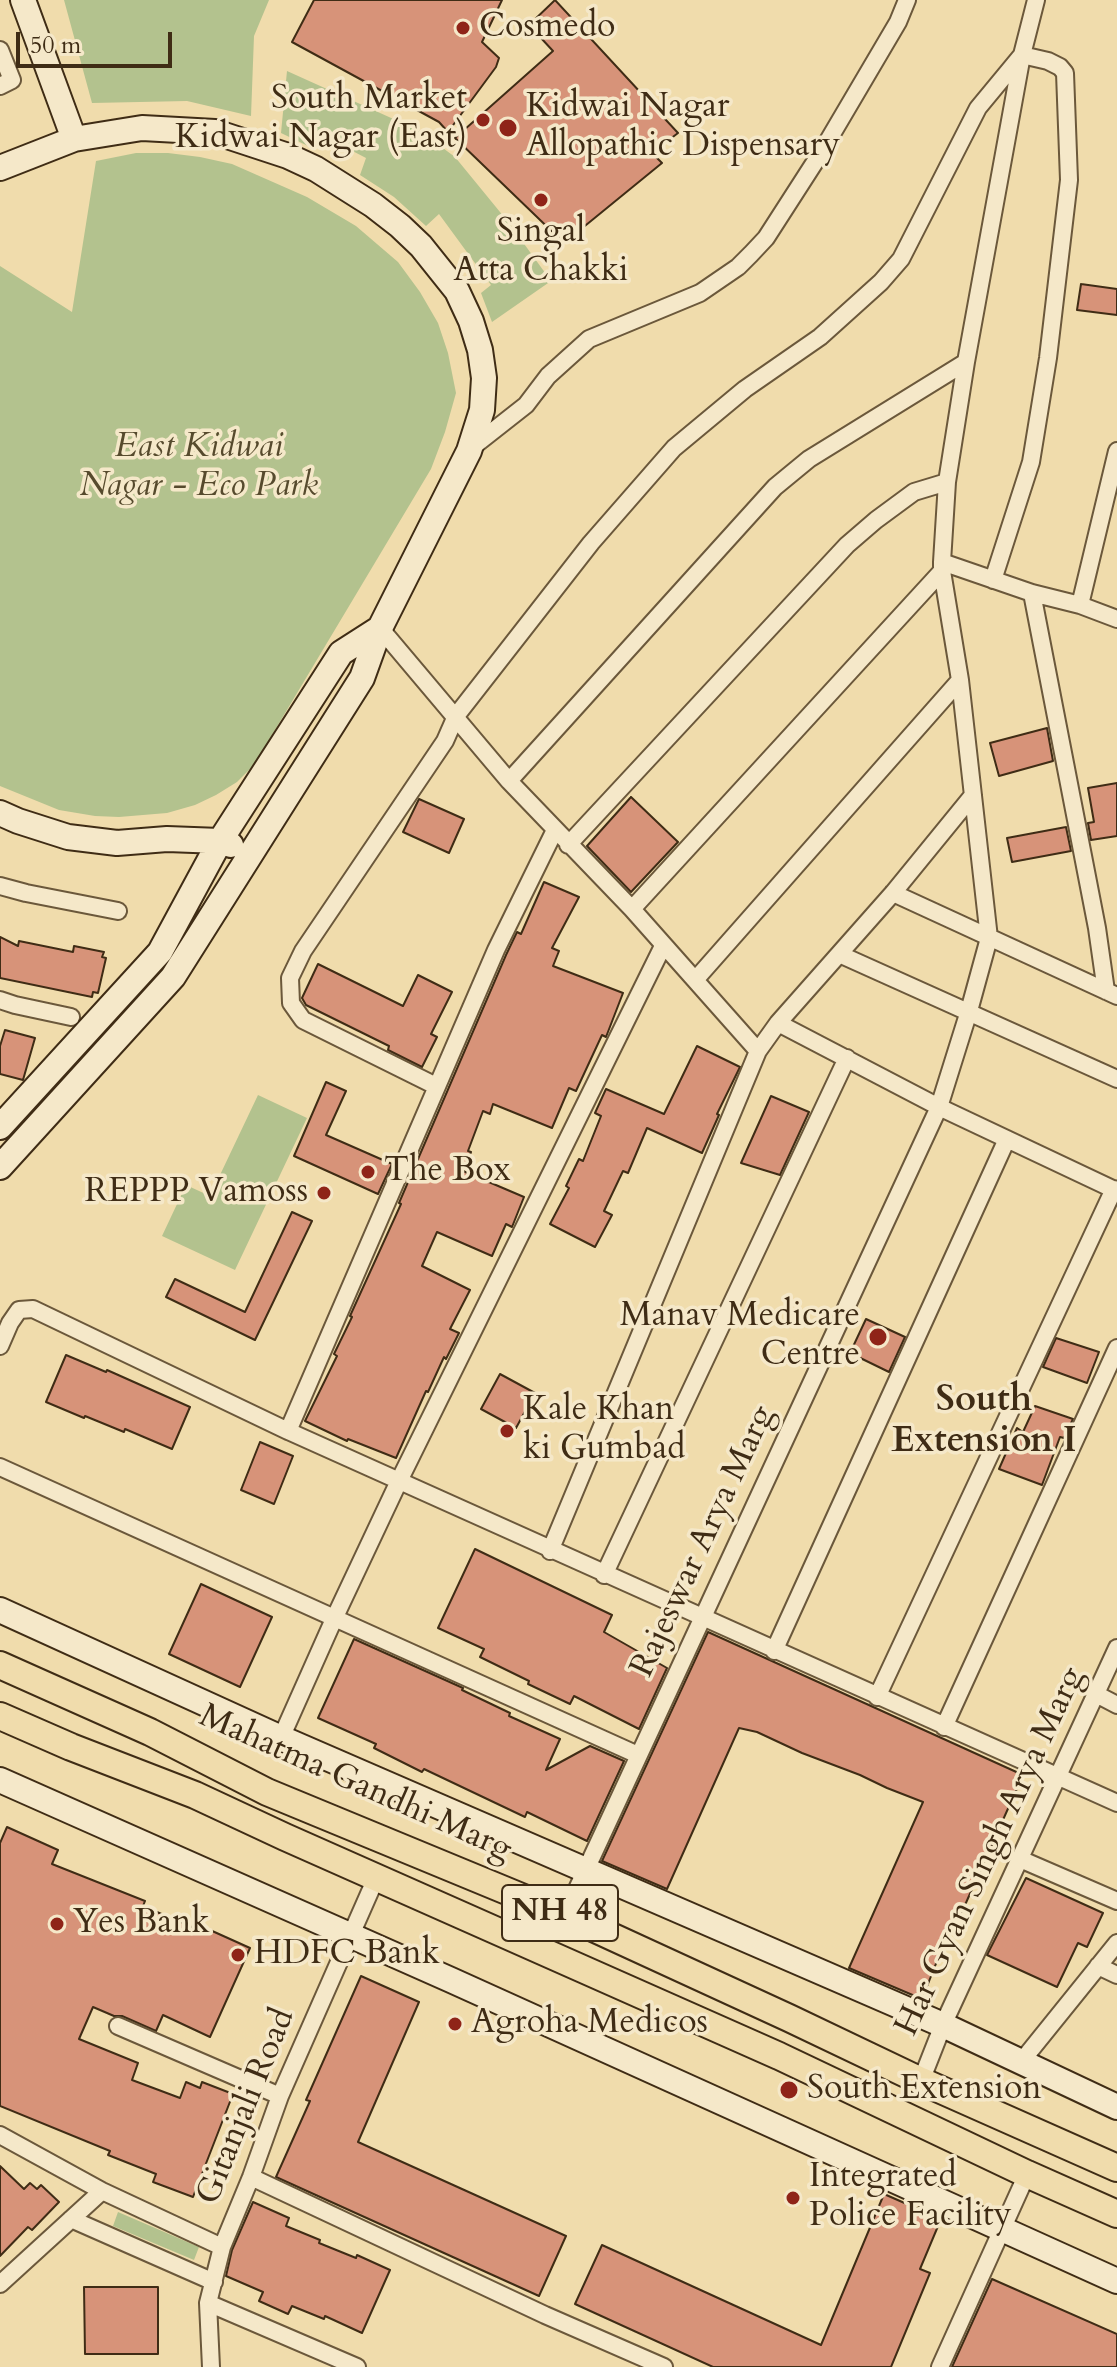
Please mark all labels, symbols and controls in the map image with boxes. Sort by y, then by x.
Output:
place label: Cosmedo [479,8,615,48]
scale bar [20,16,176,66]
marker: Cosmedo [454,19,472,37]
text: 50 m [30,29,81,62]
place label: South Market Kidwai Nagar (East) [175,80,467,160]
place label: Kidwai Nagar Allopathic Dispensary [526,88,840,168]
marker: South Market Kidwai Nagar (East) [474,111,492,129]
marker: Kidwai Nagar Allopathic Dispensary [497,117,519,139]
marker: Singal Atta Chakki [532,191,550,209]
place label: Singal Atta Chakki [454,213,628,292]
park label: East Kidwai Nagar - Eco Park [80,428,318,508]
place label: The Box [384,1152,511,1192]
marker: The Box [359,1163,377,1181]
place label: REPPP Vamoss [84,1173,308,1213]
marker: REPPP Vamoss [315,1184,333,1202]
place label: Manav Medicare Centre [620,1297,860,1376]
marker: Manav Medicare Centre [867,1326,889,1348]
district label: South Extension I [891,1380,1077,1465]
place label: Kale Khan ki Gumbad [523,1391,685,1470]
street label: Rajeswar Arya Marg [623,1400,785,1684]
marker: Kale Khan ki Gumbad [498,1422,516,1440]
street label: Har Gyan Singh Arya Marg [888,1661,1094,2043]
street label: Mahatma Gandhi Marg [192,1697,518,1871]
road number: NH 48 [502,1885,618,1941]
place label: Yes Bank [73,1904,210,1944]
marker: Yes Bank [48,1915,66,1933]
place label: HDFC Bank [254,1935,440,1975]
marker: HDFC Bank [229,1946,247,1964]
street label: Gitanjali Road [189,2003,305,2211]
place label: Agroha Medicos [471,2004,708,2044]
marker: Agroha Medicos [446,2015,464,2033]
place label: South Extension [807,2070,1042,2110]
marker: South Extension [778,2079,800,2101]
place label: Integrated Police Facility [809,2158,1012,2238]
marker: Integrated Police Facility [784,2189,802,2207]

